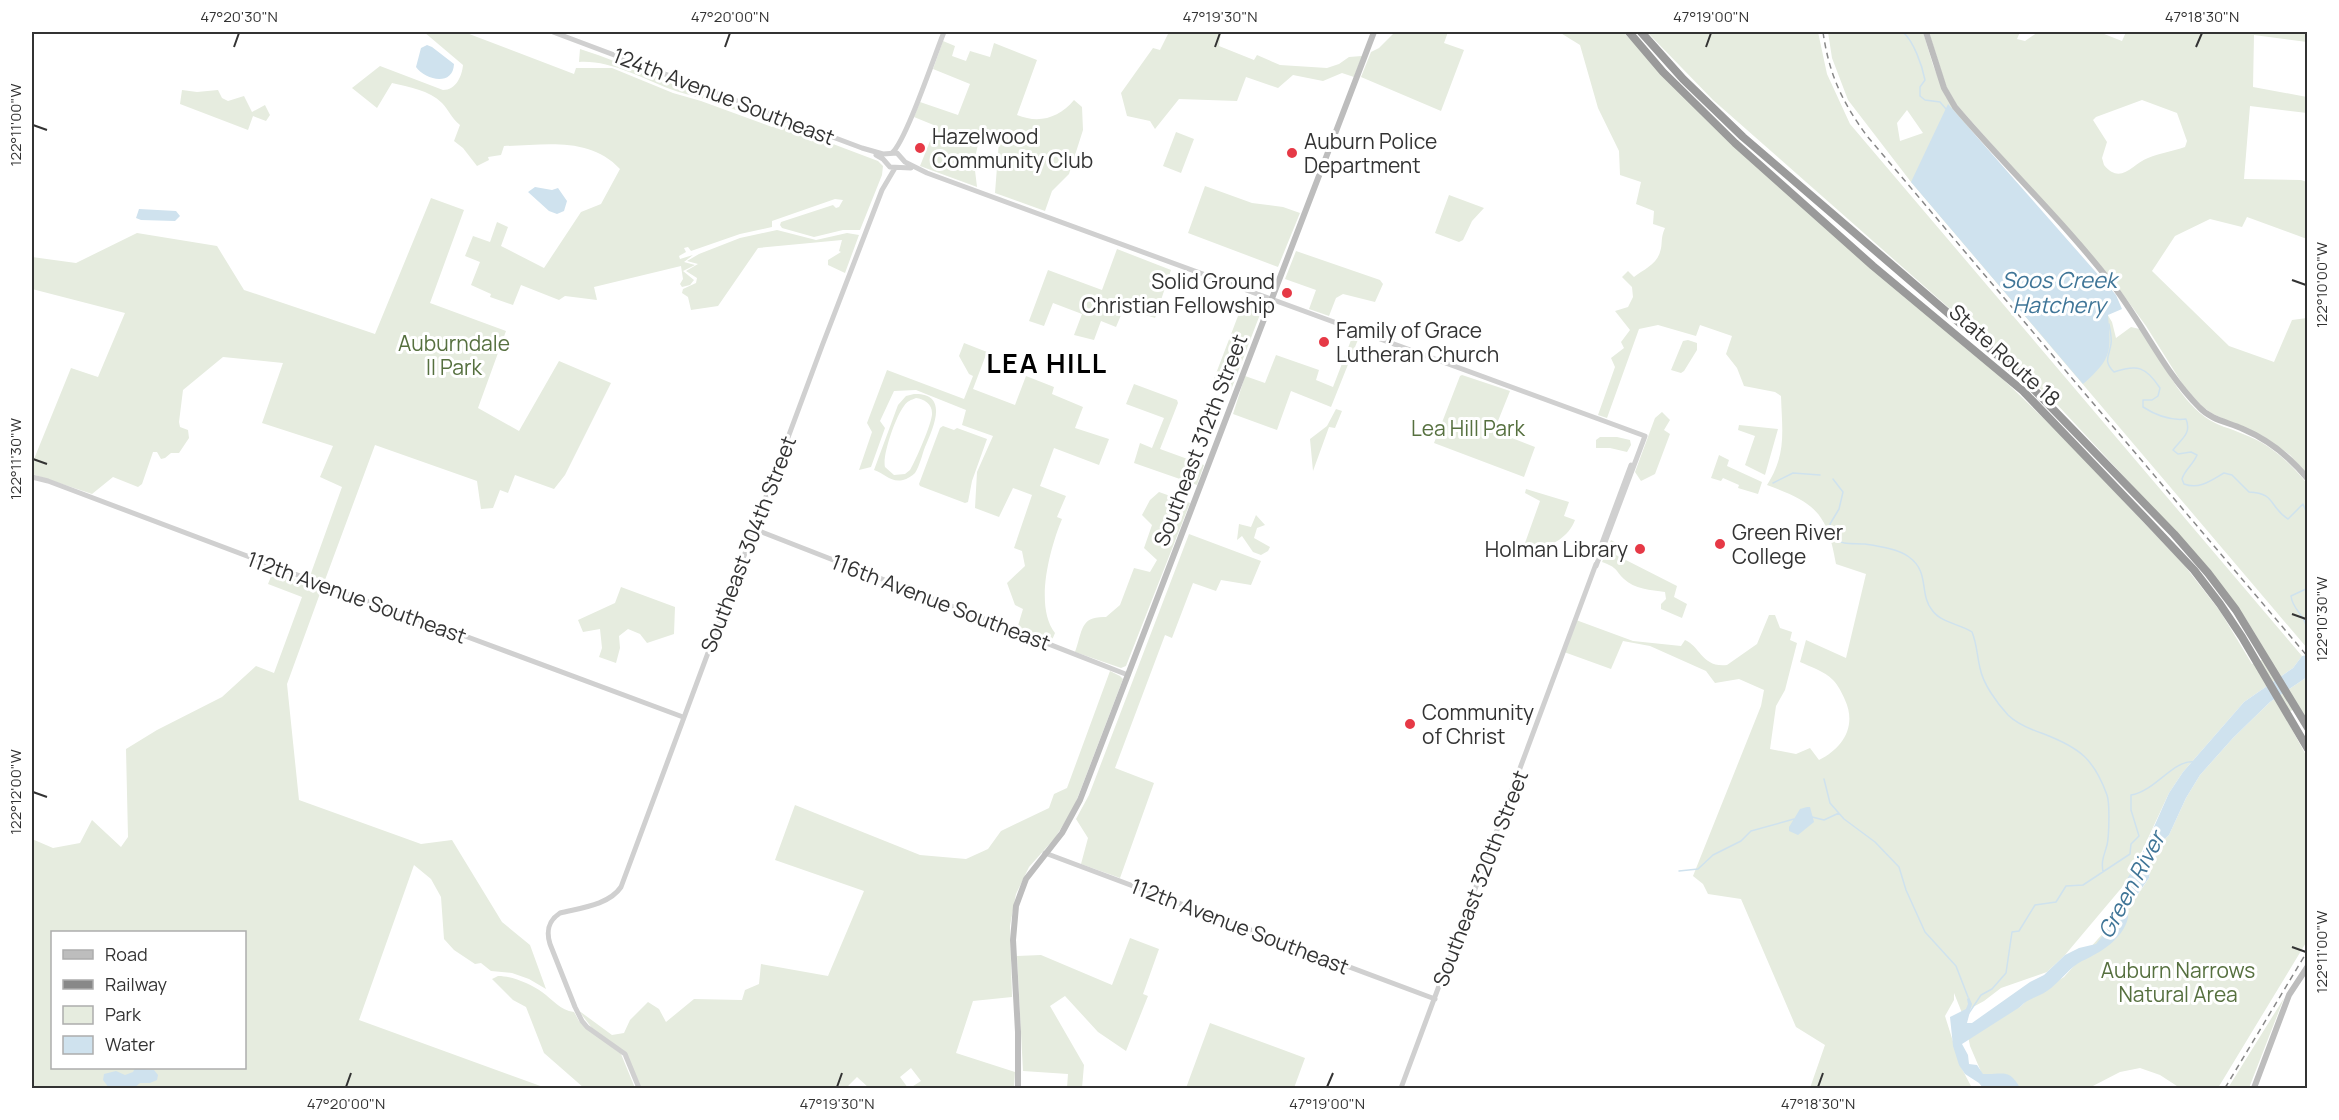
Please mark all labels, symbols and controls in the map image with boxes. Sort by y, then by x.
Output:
text: 47°20'30"N [200,6,278,27]
text: 47°20'00"N [691,6,769,27]
text: 47°19'30"N [1182,6,1258,27]
text: 47°19'00"N [1673,6,1749,27]
text: 47°18'30"N [2165,6,2239,27]
street label: 124th Avenue Southeast [609,41,839,151]
text: 122°11'00"W [5,84,26,166]
place label: Hazelwood Community Club [932,122,1093,174]
place label: Auburn Police Department [1304,127,1437,179]
marker: Hazelwood Community Club [913,141,927,155]
marker: Auburn Police Department [1285,146,1299,160]
text: 122°10'00"W [2311,242,2332,328]
water label: Soos Creek Hatchery [2001,265,2120,320]
place label: Solid Ground Christian Fellowship [1081,267,1275,319]
marker: Solid Ground Christian Fellowship [1280,286,1294,300]
street label: State Route 18 [1943,298,2067,412]
place label: Family of Grace Lutheran Church [1336,316,1499,368]
park label: Auburndale II Park [398,329,510,381]
street label: Southeast 312th Street [1147,330,1253,550]
marker: Family of Grace Lutheran Church [1317,335,1331,349]
district label: LEA HILL [986,344,1108,381]
park label: Lea Hill Park [1411,414,1525,442]
text: 122°11'30"W [5,418,26,500]
street label: Southeast 304th Street [694,432,802,656]
place label: Green River College [1732,518,1844,570]
place label: Holman Library [1485,535,1628,563]
marker: Green River College [1713,537,1727,551]
marker: Holman Library [1633,542,1647,556]
street label: 112th Avenue Southeast [243,544,471,650]
street label: 116th Avenue Southeast [827,547,1055,657]
text: 122°10'30"W [2311,576,2332,662]
place label: Community of Christ [1422,698,1534,750]
marker: Community of Christ [1403,717,1417,731]
text: 122°12'00"W [5,749,26,835]
street label: Southeast 320th Street [1426,766,1534,990]
water label: Green River [2090,824,2173,944]
street label: 112th Avenue Southeast [1127,871,1353,981]
text: 122°11'00"W [2311,911,2332,993]
legend [51,931,246,1069]
text: Road [105,942,148,966]
park label: Auburn Narrows Natural Area [2101,956,2255,1008]
text: Railway [105,972,167,996]
text: Park [105,1002,142,1026]
text: Water [105,1032,155,1056]
text: 47°20'00"N [307,1093,385,1114]
text: 47°19'30"N [799,1093,875,1114]
text: 47°19'00"N [1289,1093,1365,1114]
text: 47°18'30"N [1781,1093,1855,1114]

